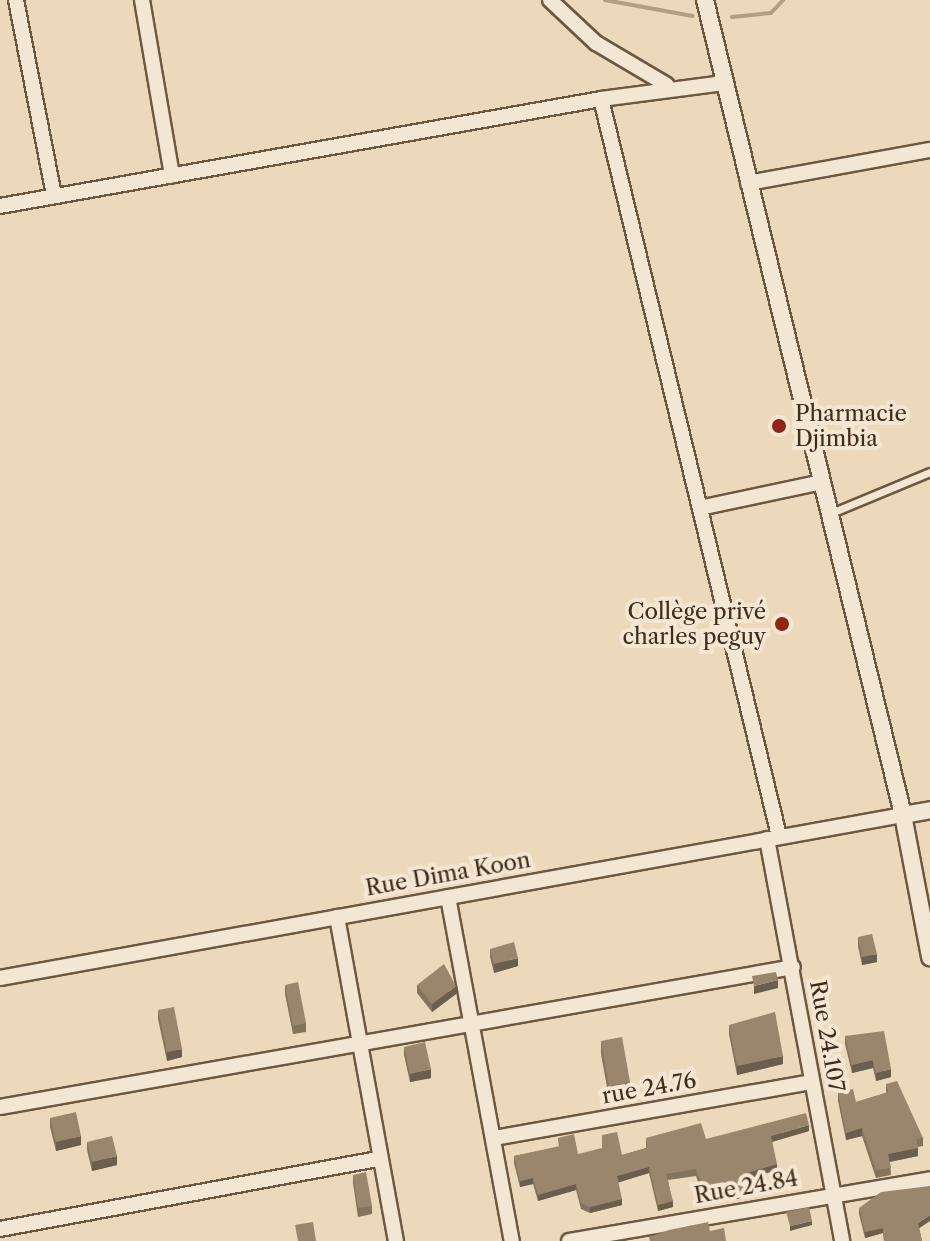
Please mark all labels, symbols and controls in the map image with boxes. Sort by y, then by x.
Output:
place label: Pharmacie Djimbia [795,400,907,452]
marker: Pharmacie Djimbia [770,417,788,435]
place label: Collège privé charles peguy [622,598,766,650]
marker: Collège privé charles peguy [773,615,791,633]
street label: Rue Dima Koon [363,846,533,902]
street label: Rue 24.107 [804,978,850,1094]
street label: rue 24.76 [600,1067,698,1109]
street label: Rue 24.84 [692,1165,800,1209]

